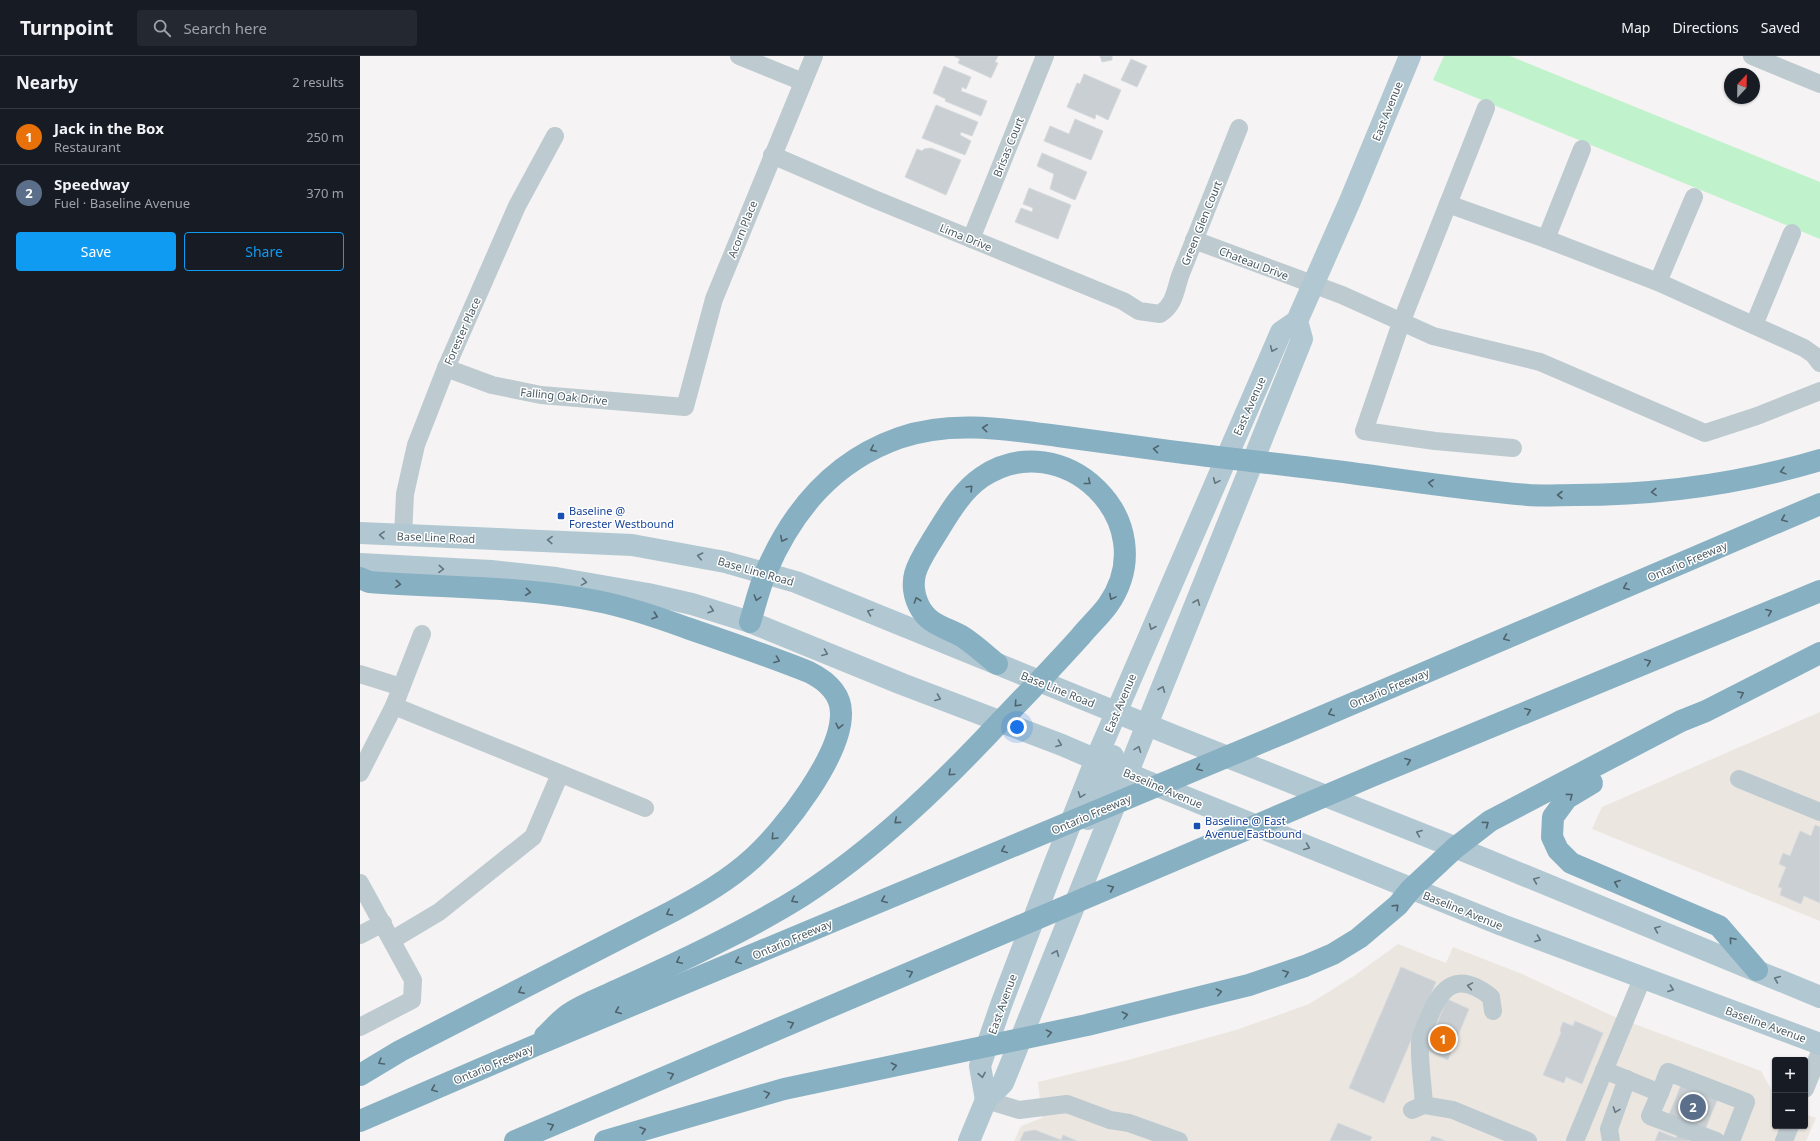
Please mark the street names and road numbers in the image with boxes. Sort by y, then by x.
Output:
street label: East Avenue [1368,79,1406,143]
street label: Brisas Court [989,115,1027,179]
street label: Green Glen Court [1177,178,1225,268]
street label: Acorn Place [724,198,760,260]
street label: Lima Drive [938,220,994,254]
street label: Chateau Drive [1217,243,1291,283]
street label: Forester Place [440,295,484,367]
street label: East Avenue [1229,374,1269,438]
street label: Falling Oak Drive [520,384,608,408]
street label: Base Line Road [396,528,476,546]
street label: Ontario Freeway [1645,537,1729,585]
street label: Base Line Road [716,553,796,589]
street label: Ontario Freeway [1347,664,1431,712]
street label: Base Line Road [1019,667,1097,711]
street label: East Avenue [1101,671,1139,735]
street label: Baseline Avenue [1121,764,1205,812]
street label: Ontario Freeway [1049,790,1133,838]
street label: Baseline Avenue [1421,887,1505,933]
street label: Ontario Freeway [750,915,834,963]
street label: East Avenue [984,972,1020,1036]
street label: Baseline Avenue [1724,1002,1808,1046]
street label: Ontario Freeway [451,1040,535,1088]

